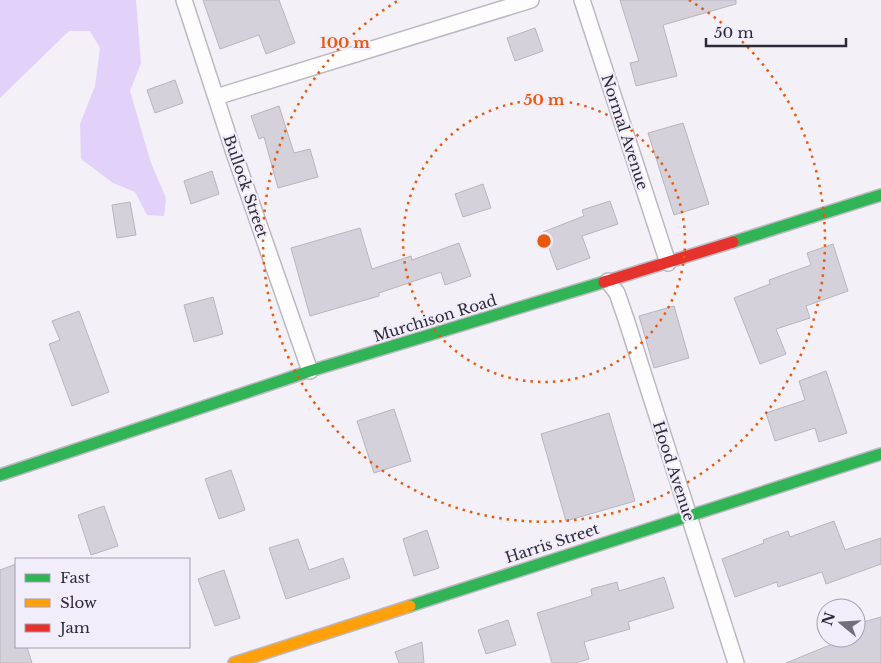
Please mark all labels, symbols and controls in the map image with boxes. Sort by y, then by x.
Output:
scale bar [706,15,846,47]
text: 50 m [714,23,754,42]
text: 100 m [320,33,370,52]
street label: Normal Avenue [597,72,653,192]
text: 50 m [524,90,565,109]
street label: Bullock Street [220,132,273,240]
centre of rings [535,232,553,250]
street label: Murchison Road [371,290,499,346]
street label: Hood Avenue [649,419,699,523]
street label: Harris Street [503,519,602,567]
legend [15,558,190,648]
text: Fast [60,568,91,587]
text: Slow [60,593,97,612]
north arrow [816,598,866,648]
text: N [818,610,839,628]
text: Jam [58,618,90,637]

